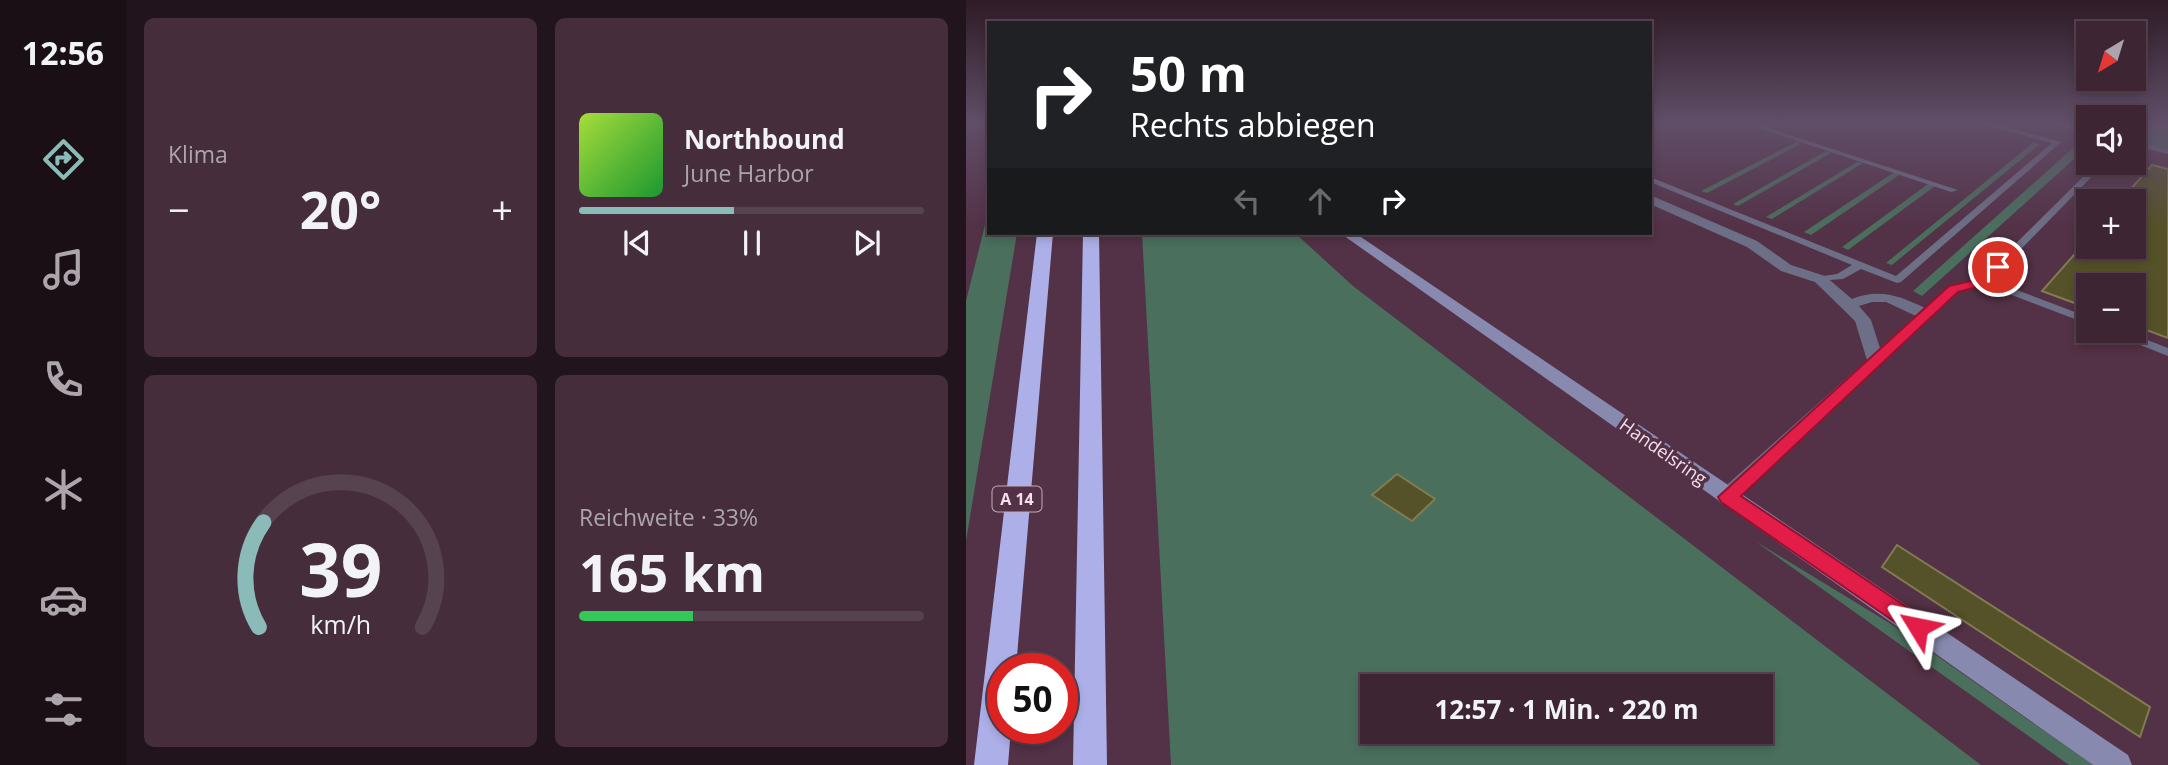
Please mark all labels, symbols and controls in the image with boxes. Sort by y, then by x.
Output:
north arrow [2076,21,2146,91]
map controls [2076,21,2146,343]
text: 12:56 [22,31,104,74]
text: 50 m [1130,40,1247,106]
icon: right [1015,49,1106,140]
text: Rechts abbiegen [1130,103,1376,146]
button: sound [2076,105,2146,175]
text: Northbound [684,121,845,157]
icon: directions [39,135,88,184]
text: Klima [168,138,228,170]
text: June Harbor [684,157,814,189]
text: 20° [300,173,381,244]
icon: left [1228,182,1266,220]
icon: ahead [1301,182,1339,220]
icon: right [1374,182,1412,220]
text: − [168,183,190,235]
text: + [491,183,513,235]
button: + [2076,189,2146,259]
icon: previous [618,224,656,262]
icon: pause [733,224,771,262]
icon: next [848,224,886,262]
pin [1968,237,2028,297]
icon: music [39,245,88,294]
icon: arrive [1979,248,2017,286]
button: − [2076,273,2146,343]
icon: phone [39,355,88,404]
street label: Handelsring [1615,412,1712,490]
icon: climate [39,465,88,514]
road number: A 14 [992,486,1042,512]
text: Reichweite · 33% [579,501,758,533]
text: 39 [299,519,382,618]
text: 165 km [579,536,765,607]
icon: car [39,575,88,624]
position arrow [1881,590,1955,664]
text: km/h [310,607,371,641]
speed limit sign: 50 [987,653,1078,744]
icon: filters [39,685,88,734]
text: 12:57 · 1 Min. · 220 m [1434,691,1699,727]

